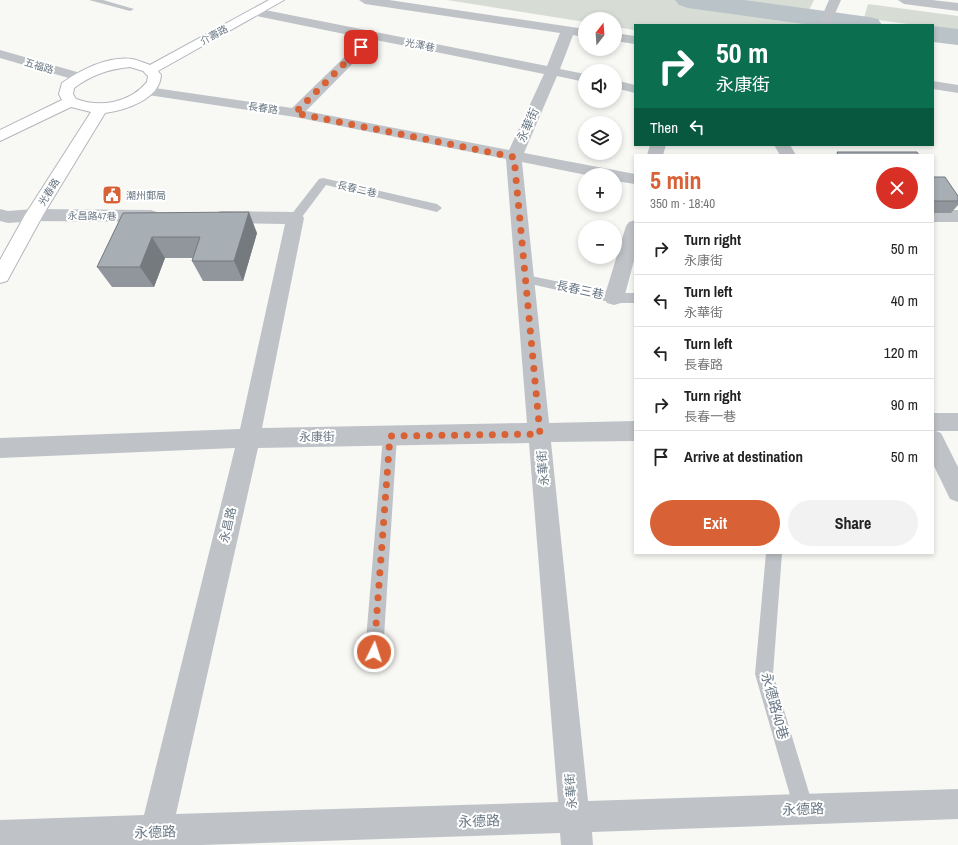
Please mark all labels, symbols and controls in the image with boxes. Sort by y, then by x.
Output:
north arrow [578,12,622,56]
map controls [578,12,622,264]
street label: 介壽路 [198,22,230,48]
pin [344,30,378,64]
text: 50 m [716,34,768,72]
icon: arrive [350,36,372,58]
street label: 光澤巷 [404,36,436,54]
icon: right [650,40,702,92]
street label: 五福路 [23,55,55,77]
button: sound [578,64,622,108]
text: 永康街 [716,72,770,97]
street label: 長春路 [247,99,279,117]
street label: 永華街 [513,105,543,145]
button: layers [578,116,622,160]
icon: left [686,116,708,138]
text: Then [650,117,678,138]
text: 5 min [650,164,701,196]
button: close [876,167,918,209]
button: + [578,168,622,212]
street label: 光春路 [36,176,62,208]
street label: 長春二巷 [336,178,378,200]
public building icon: 潮州郵局 [101,184,123,206]
place label: 潮州郵局 [126,189,166,202]
text: 350 m · 18:40 [650,195,715,212]
street label: 永昌路47巷 [67,209,117,223]
button: − [578,220,622,264]
text: Turn right [684,229,741,250]
icon: right [650,238,672,260]
text: 50 m [891,238,918,259]
text: 永康街 [684,252,723,269]
street label: 長春三巷 [555,277,605,303]
text: Turn left [684,281,732,302]
icon: left [650,290,672,312]
text: 40 m [891,290,918,311]
text: 永華街 [684,304,723,321]
text: Turn left [684,333,732,354]
icon: left [650,342,672,364]
text: 120 m [884,342,918,363]
text: 長春路 [684,356,723,373]
text: Turn right [684,385,741,406]
icon: right [650,394,672,416]
text: 90 m [891,394,918,415]
text: 長春一巷 [684,408,736,425]
street label: 永康街 [299,429,335,445]
icon: arrive [650,446,672,468]
text: Arrive at destination [684,446,803,467]
text: 50 m [891,446,918,467]
street label: 永華街 [533,449,553,487]
button: Exit [650,500,780,546]
button: Share [788,500,918,546]
street label: 永昌路 [216,506,240,544]
position arrow [353,631,395,673]
street label: 永德路40巷 [757,670,793,742]
street label: 永華街 [561,772,581,810]
street label: 永德路 [782,799,824,819]
street label: 永德路 [458,811,500,831]
street label: 永德路 [134,822,176,842]

